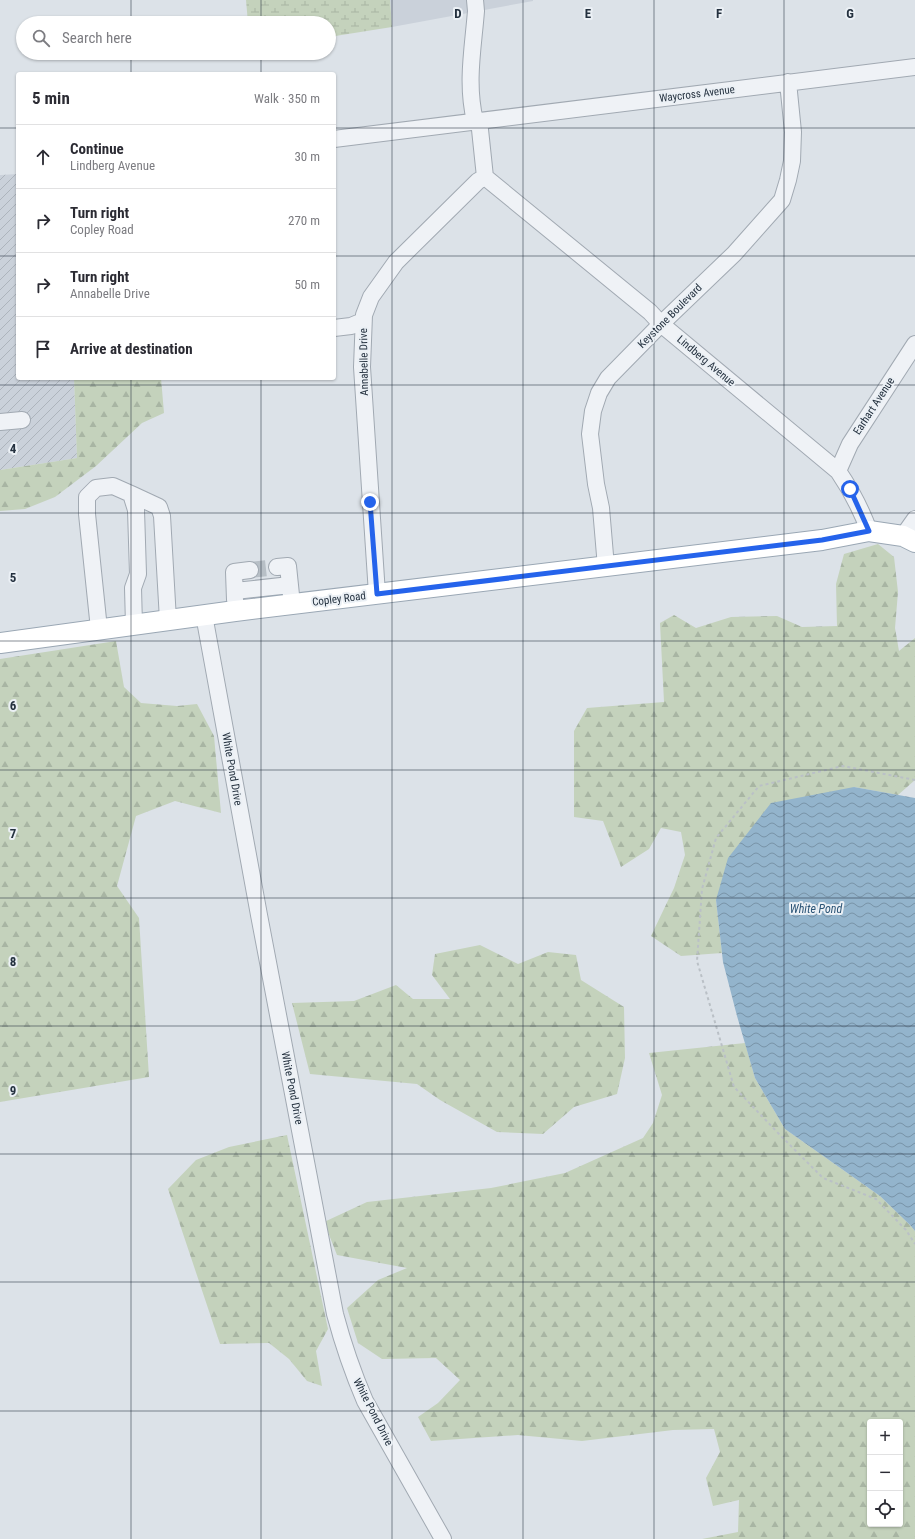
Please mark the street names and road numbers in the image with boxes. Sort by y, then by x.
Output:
street label: Waycross Avenue [658,83,736,105]
street label: Keystone Boulevard [635,281,705,351]
street label: Annabelle Drive [357,328,371,396]
street label: Lindberg Avenue [674,333,738,389]
street label: Earhart Avenue [851,375,897,437]
street label: Copley Road [311,589,367,609]
street label: White Pond Drive [219,731,245,807]
street label: White Pond Drive [279,1050,305,1126]
street label: White Pond Drive [350,1376,396,1448]

